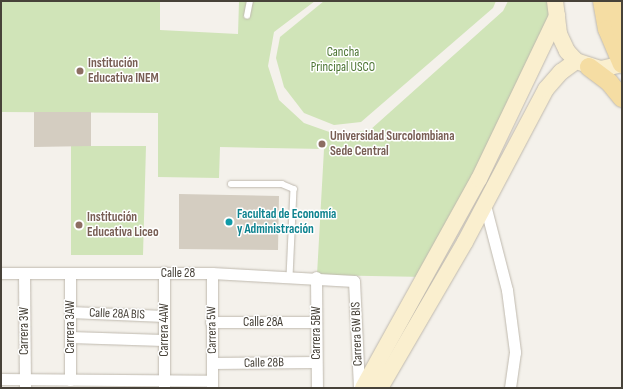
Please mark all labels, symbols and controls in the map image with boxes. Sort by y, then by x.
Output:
park label: Cancha Principal USCO [311,45,375,76]
place label: Institución Educativa INEM [88,56,159,87]
marker: Institución Educativa INEM [75,66,85,76]
place label: Universidad Surcolombiana Sede Central [330,129,454,160]
marker: Universidad Surcolombiana Sede Central [317,139,327,149]
place label: Facultad de Economía y Administración [237,207,336,238]
place label: Institución Educativa Liceo [87,210,159,241]
marker: Facultad de Economía y Administración [224,217,234,227]
marker: Institución Educativa Liceo [74,220,84,230]
street label: Calle 28 [161,265,195,281]
street label: Carrera 3AW [62,300,78,354]
street label: Carrera 6W BIS [348,302,366,366]
street label: Carrera 4AW [156,303,172,357]
street label: Calle 28A BIS [89,305,145,323]
street label: Carrera 5W [204,306,220,354]
street label: Carrera 5BW [308,306,324,360]
street label: Carrera 3W [16,307,32,355]
street label: Calle 28A [243,314,283,330]
street label: Calle 28B [244,355,284,371]

